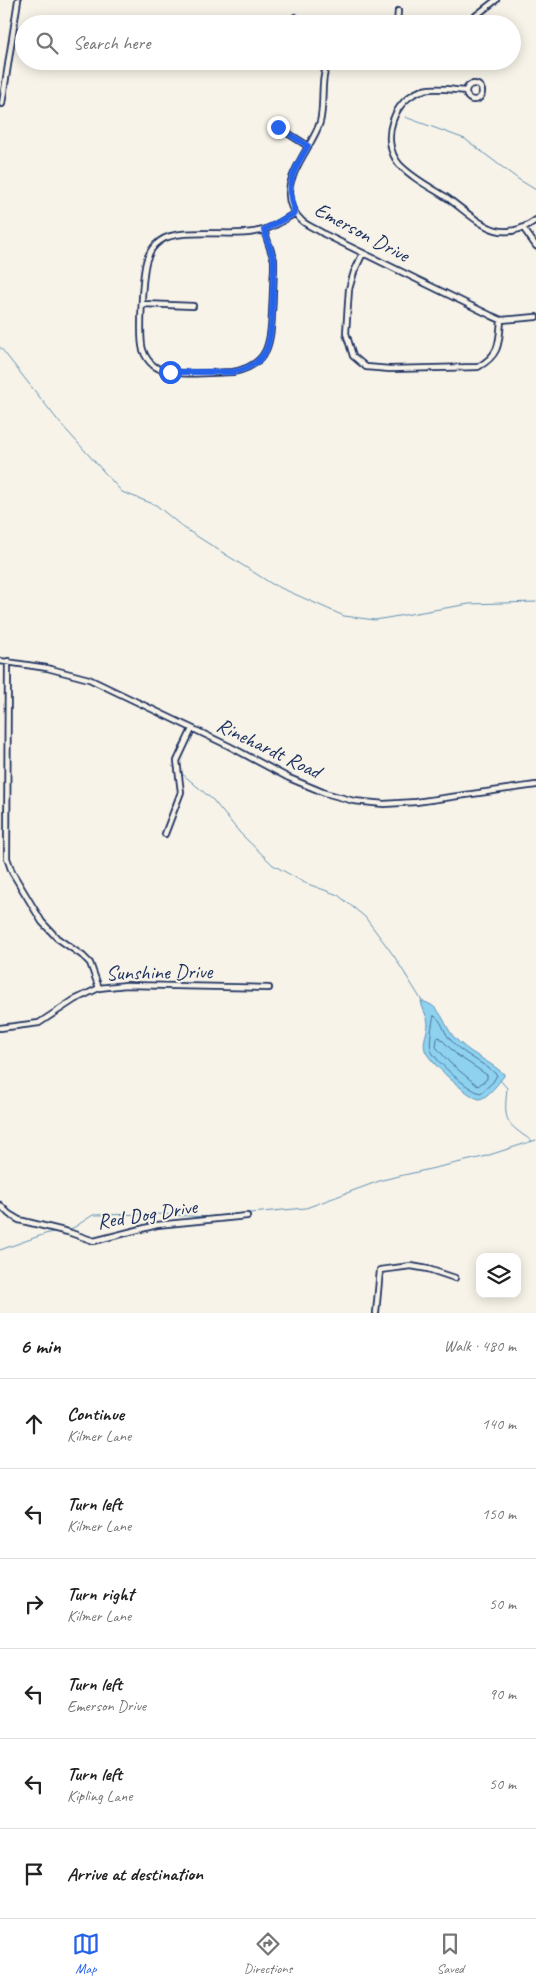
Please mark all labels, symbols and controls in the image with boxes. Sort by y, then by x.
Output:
search box [15,15,521,70]
icon: search [33,29,61,57]
text: Search here [73,31,150,55]
route end [267,116,290,139]
street label: Emerson Drive [310,196,416,269]
route start [159,361,182,384]
street label: Rinehardt Road [213,712,328,786]
street label: Sunshine Drive [106,958,214,986]
street label: Red Dog Drive [95,1193,201,1235]
map controls [476,1253,521,1298]
button: layers [476,1253,521,1298]
text: 6 min [20,1333,61,1359]
text: Walk · 480 m [444,1336,516,1356]
text: Continue [67,1402,124,1426]
icon: ahead [20,1410,48,1438]
text: 140 m [482,1414,516,1434]
text: Kilmer Lane [67,1426,131,1446]
text: Turn left [67,1492,122,1516]
icon: left [20,1500,48,1528]
text: 150 m [482,1504,516,1524]
text: Kilmer Lane [67,1516,131,1536]
text: Turn right [67,1582,134,1606]
icon: right [20,1590,48,1618]
text: 50 m [489,1594,516,1614]
text: Kilmer Lane [67,1606,131,1626]
text: Turn left [67,1672,122,1696]
icon: left [20,1680,48,1708]
text: 90 m [489,1684,516,1704]
text: Emerson Drive [67,1696,146,1716]
text: Turn left [67,1762,122,1786]
icon: left [20,1770,48,1798]
text: 50 m [489,1774,516,1794]
text: Kipling Lane [67,1786,132,1806]
icon: arrive [20,1860,48,1888]
text: Arrive at destination [67,1862,203,1886]
tab: Map [72,1930,100,1977]
tab: Directions [244,1930,292,1977]
tab: Saved [436,1930,464,1977]

